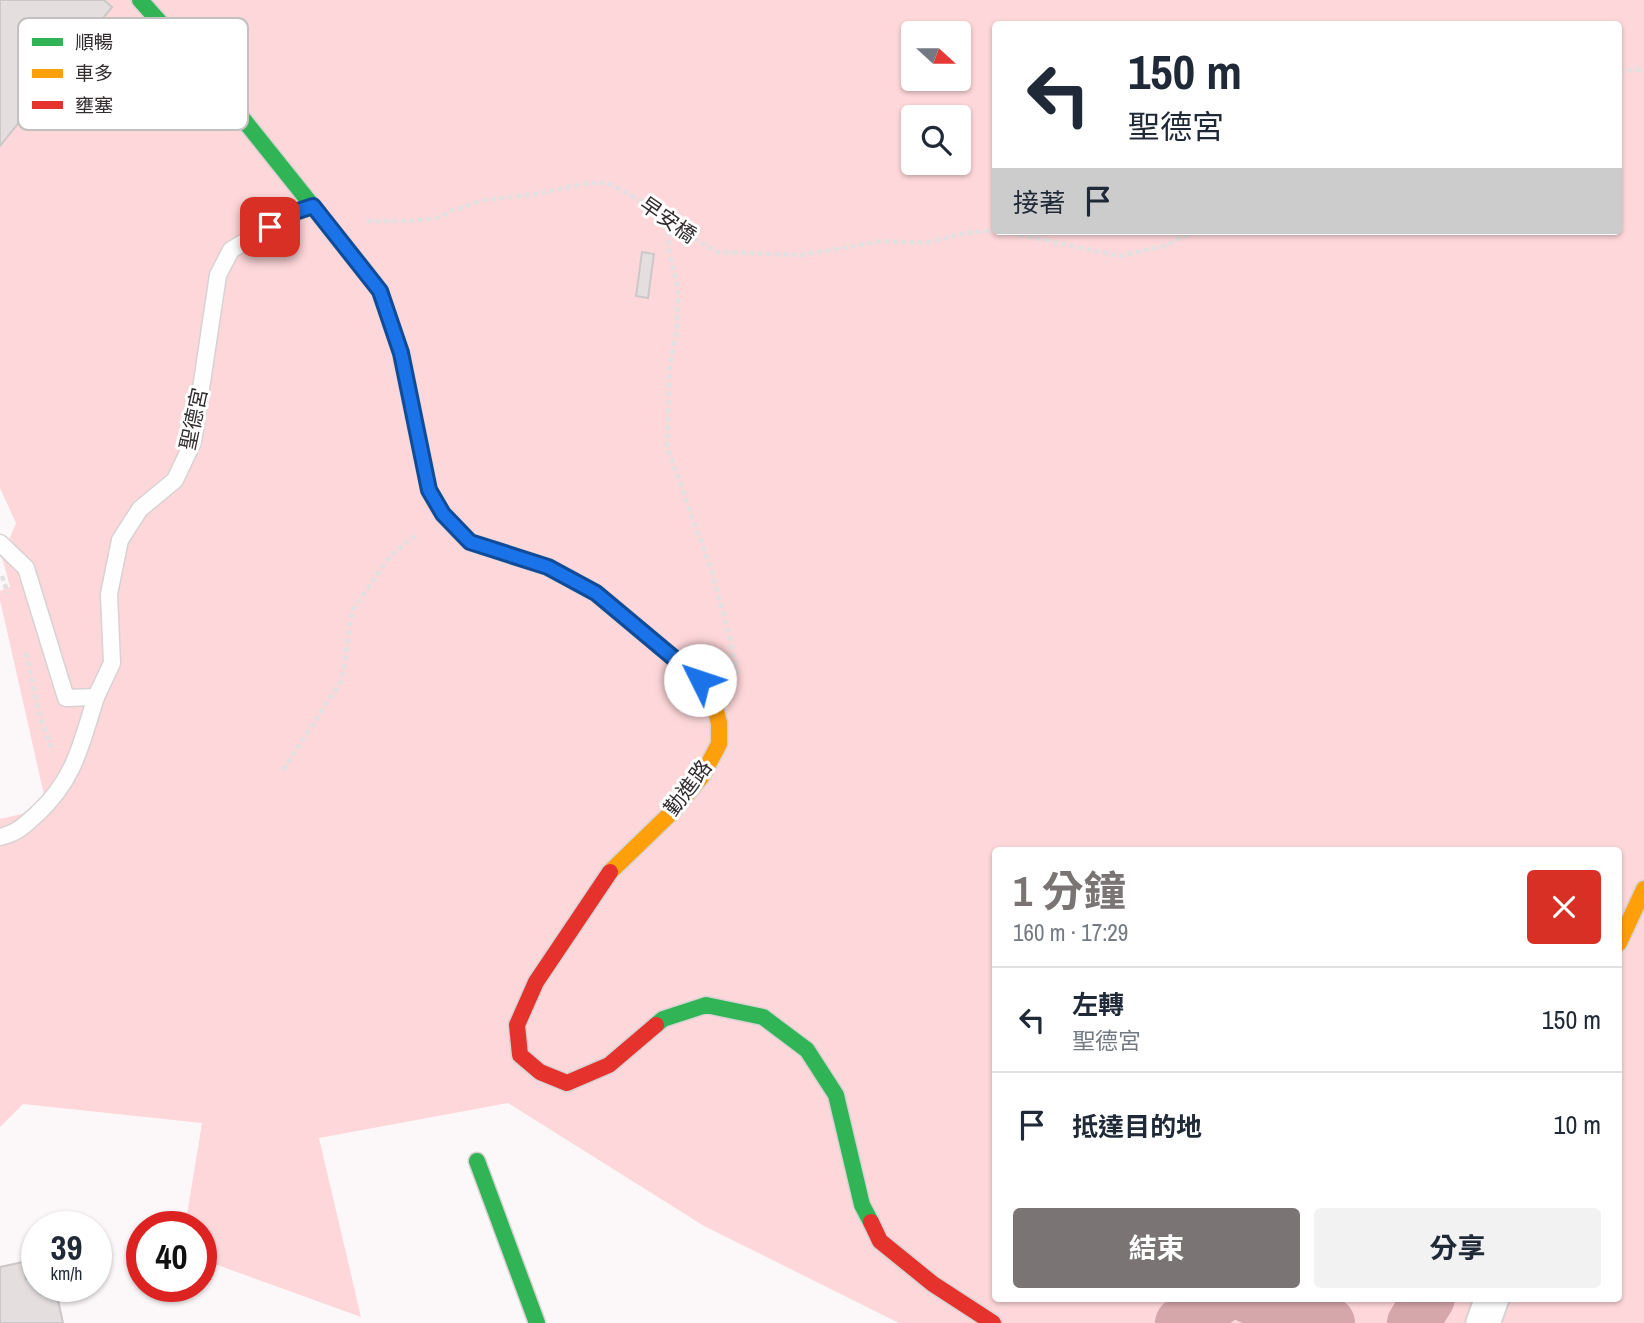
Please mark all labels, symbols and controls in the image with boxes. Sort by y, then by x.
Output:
legend [18,18,248,130]
north arrow [901,21,971,91]
map controls [901,21,971,175]
text: 順暢 [75,29,113,55]
text: 150 m [1128,38,1242,104]
icon: left [1013,49,1104,140]
text: 車多 [75,60,113,86]
text: 壅塞 [75,92,113,118]
button: search [901,105,971,175]
text: 聖德宮 [1128,105,1224,148]
icon: arrive [1079,182,1117,220]
text: 接著 [1013,185,1065,220]
street label: 早安橋 [634,190,702,250]
pin [240,197,300,257]
icon: arrive [251,208,289,246]
street label: 聖德宮 [173,385,214,453]
position arrow [663,643,737,717]
street label: 勤進路 [657,754,718,822]
text: 1 分鐘 [1013,863,1126,919]
button: close [1527,870,1601,944]
text: 160 m · 17:29 [1013,917,1128,948]
text: 左轉 [1072,987,1124,1022]
icon: left [1013,1001,1051,1039]
text: 150 m [1542,1002,1601,1037]
text: 聖德宮 [1072,1025,1141,1056]
icon: arrive [1013,1106,1051,1144]
text: 10 m [1554,1107,1601,1142]
text: 抵達目的地 [1072,1109,1202,1144]
button: 結束 [1013,1208,1300,1288]
button: 分享 [1314,1208,1601,1288]
speed limit sign: 40 [126,1211,217,1302]
text: 39 [51,1224,82,1271]
text: km/h [51,1261,83,1286]

